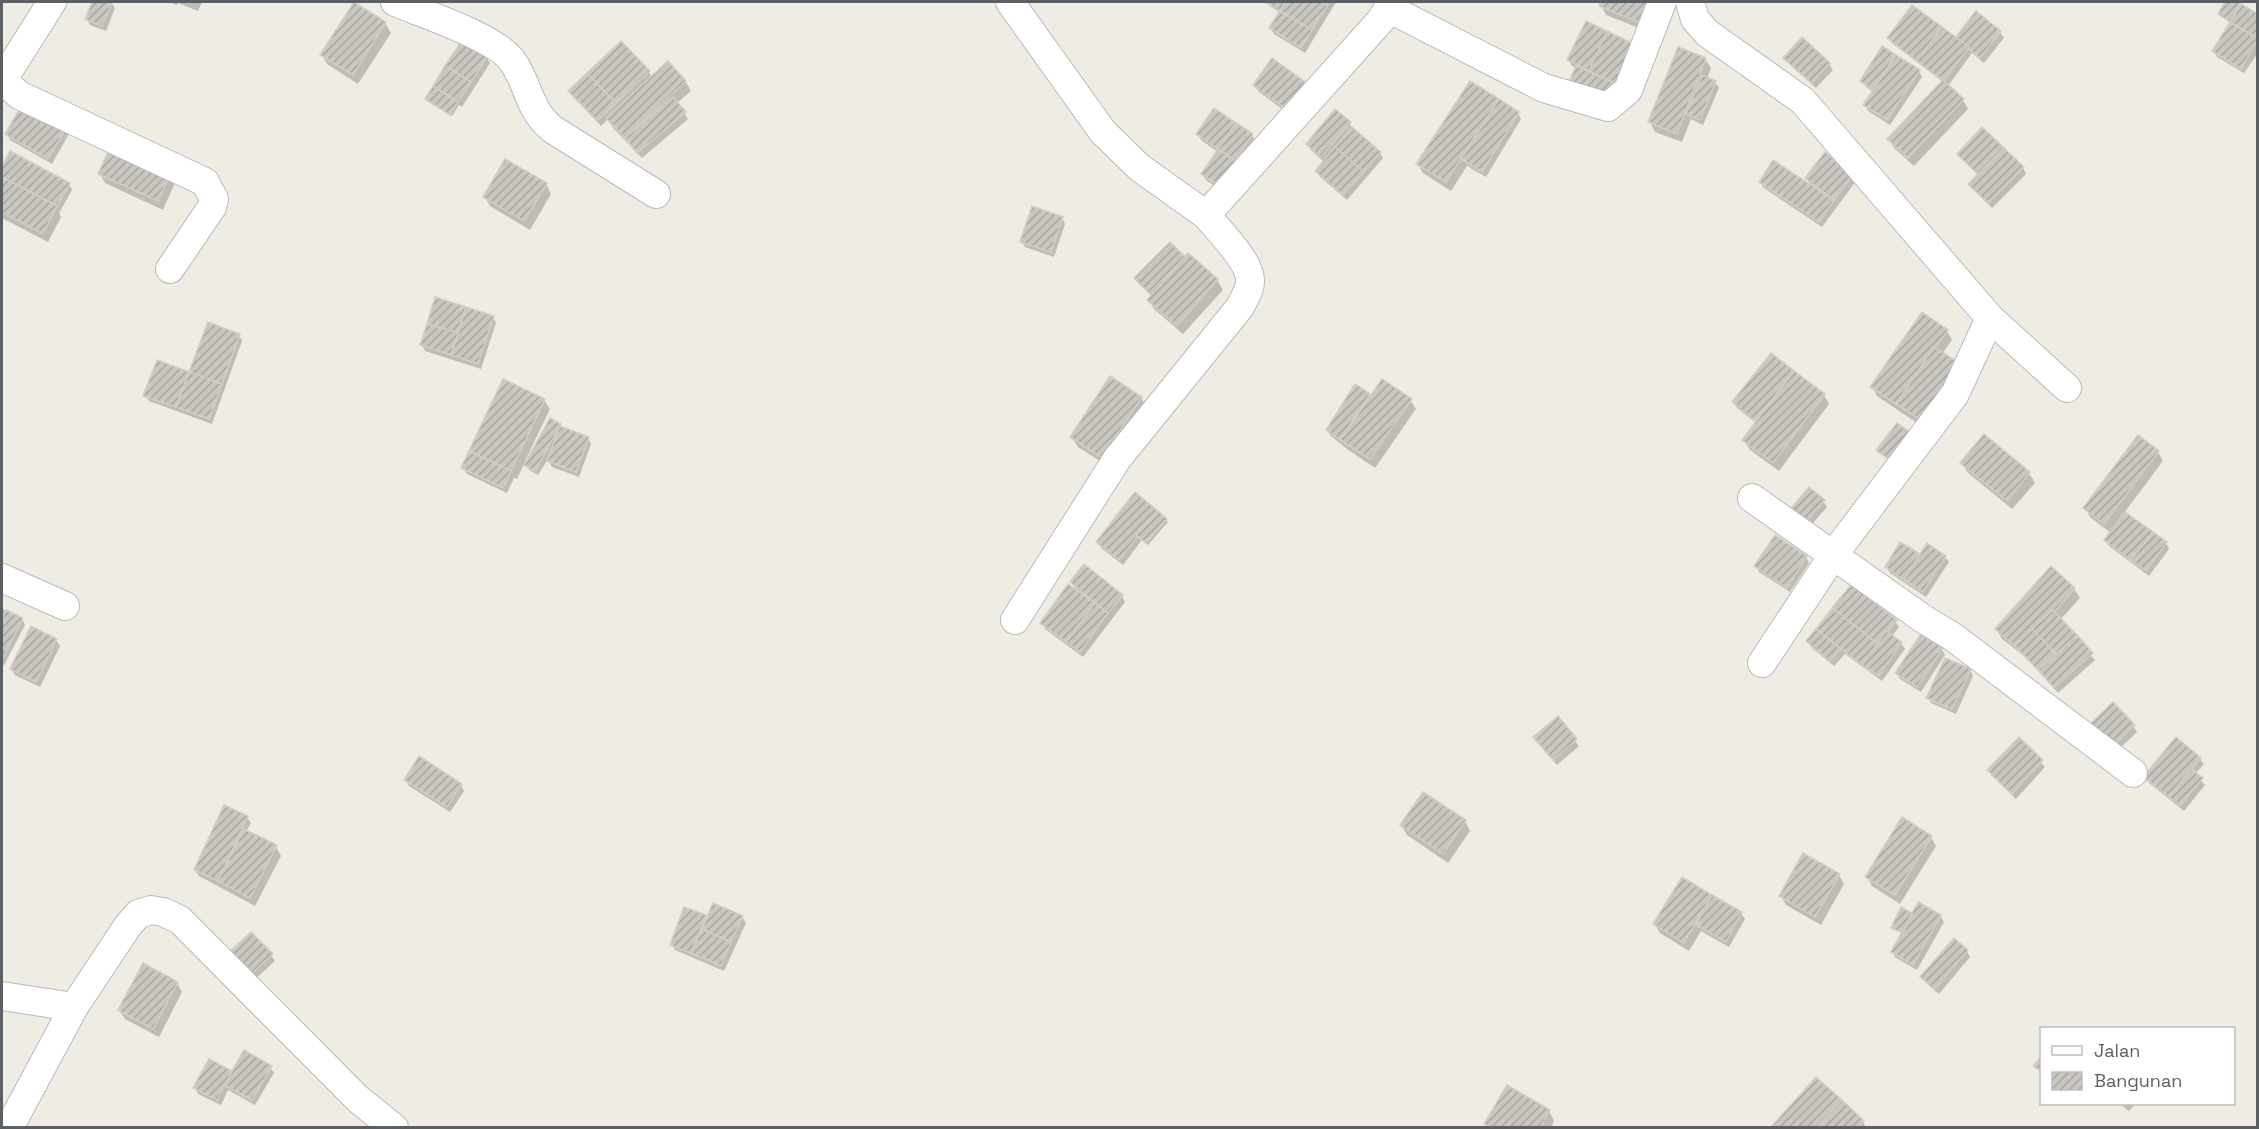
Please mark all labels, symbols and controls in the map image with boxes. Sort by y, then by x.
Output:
legend [2040,1027,2235,1105]
text: Jalan [2094,1039,2140,1062]
text: Bangunan [2094,1069,2182,1092]

